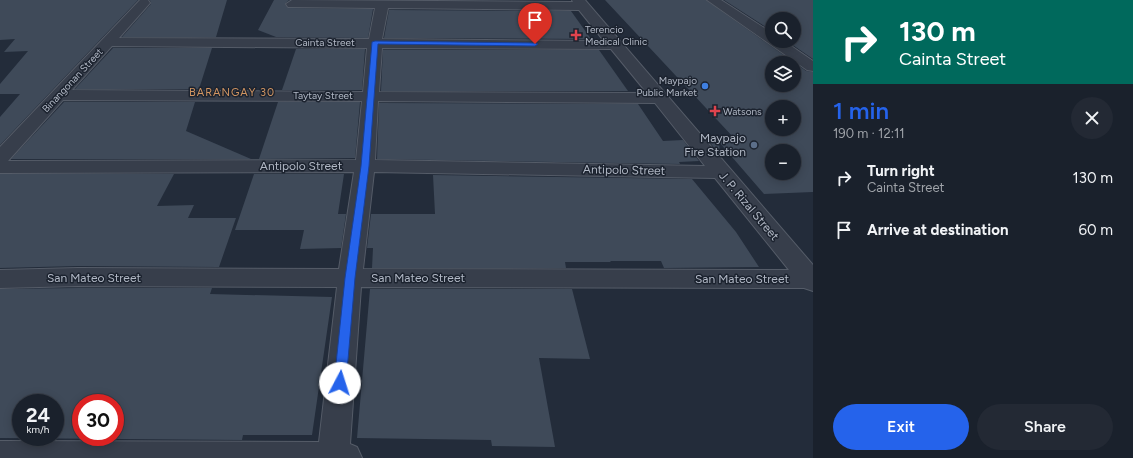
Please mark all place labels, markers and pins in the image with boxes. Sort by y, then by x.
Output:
pin [518,3,552,44]
place label: Terencio Medical Clinic [585,23,648,48]
marker: Terencio Medical Clinic [570,29,582,41]
place label: Maypajo Public Market [636,74,697,99]
marker: Maypajo Public Market [700,81,710,91]
place label: Watsons [723,105,762,118]
marker: Watsons [710,106,720,116]
place label: Maypajo Fire Station [684,131,746,159]
marker: Maypajo Fire Station [749,140,759,150]

